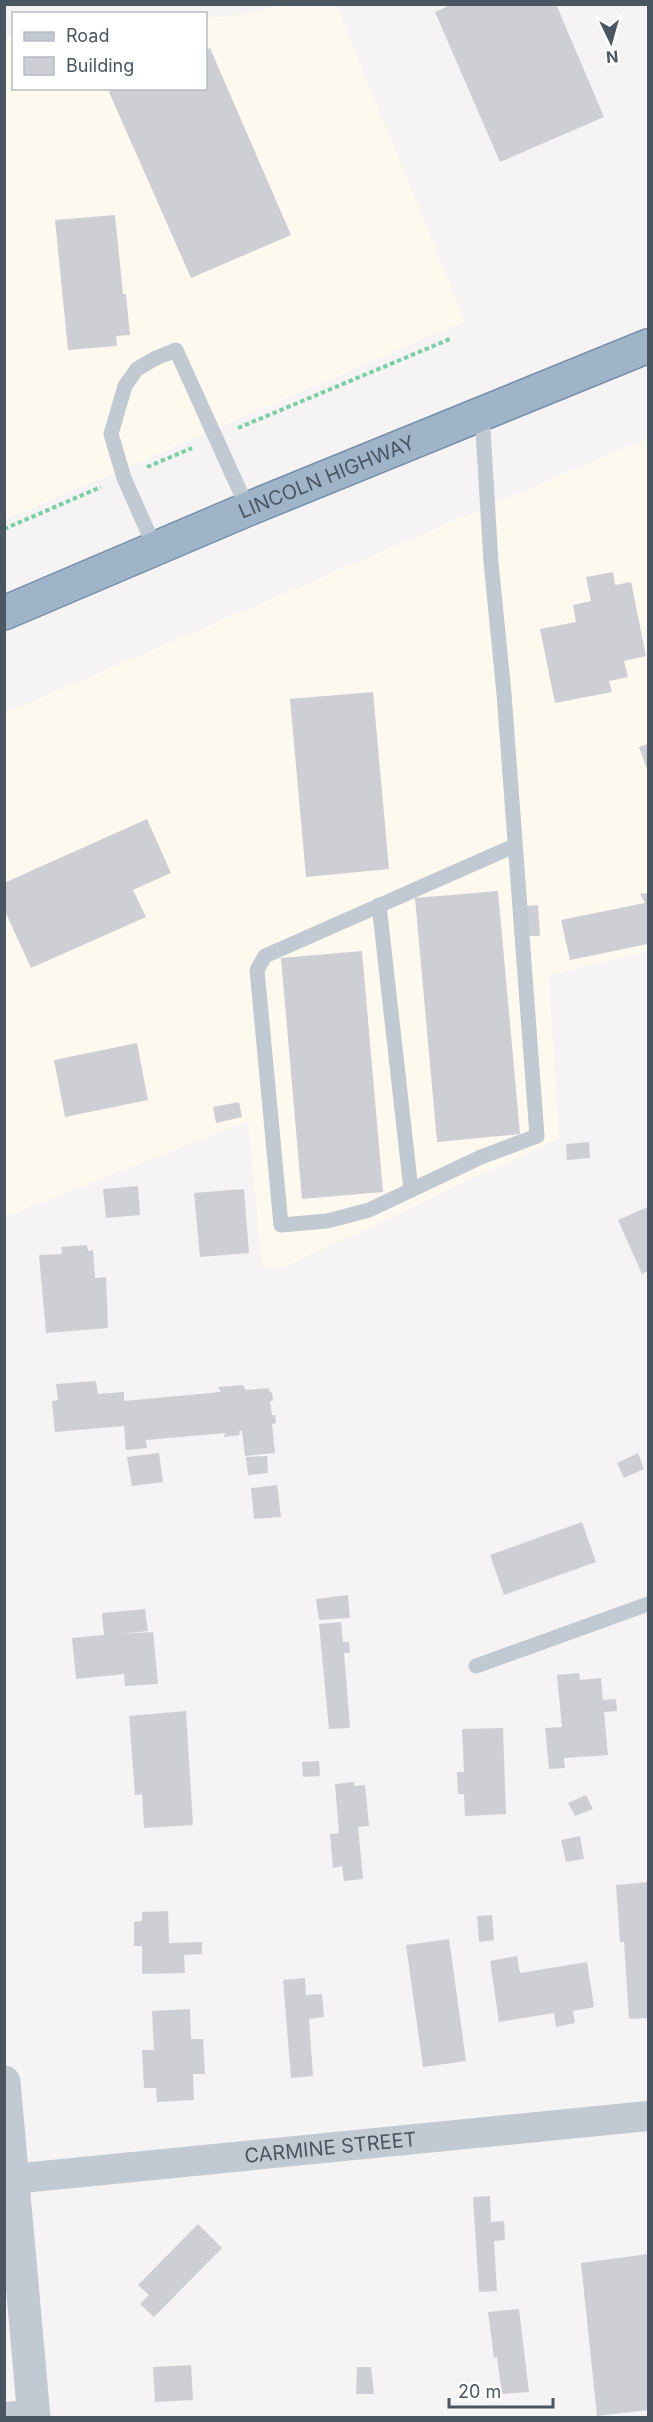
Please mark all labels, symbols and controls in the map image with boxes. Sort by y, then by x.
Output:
legend [12,12,207,90]
north arrow [581,12,641,72]
text: Road [66,25,109,46]
text: N [605,46,619,67]
text: Building [66,55,134,76]
street label: LINCOLN HIGHWAY [235,430,419,524]
street label: CARMINE STREET [243,2127,418,2168]
scale bar [449,2371,552,2409]
text: 20 m [458,2381,501,2402]

